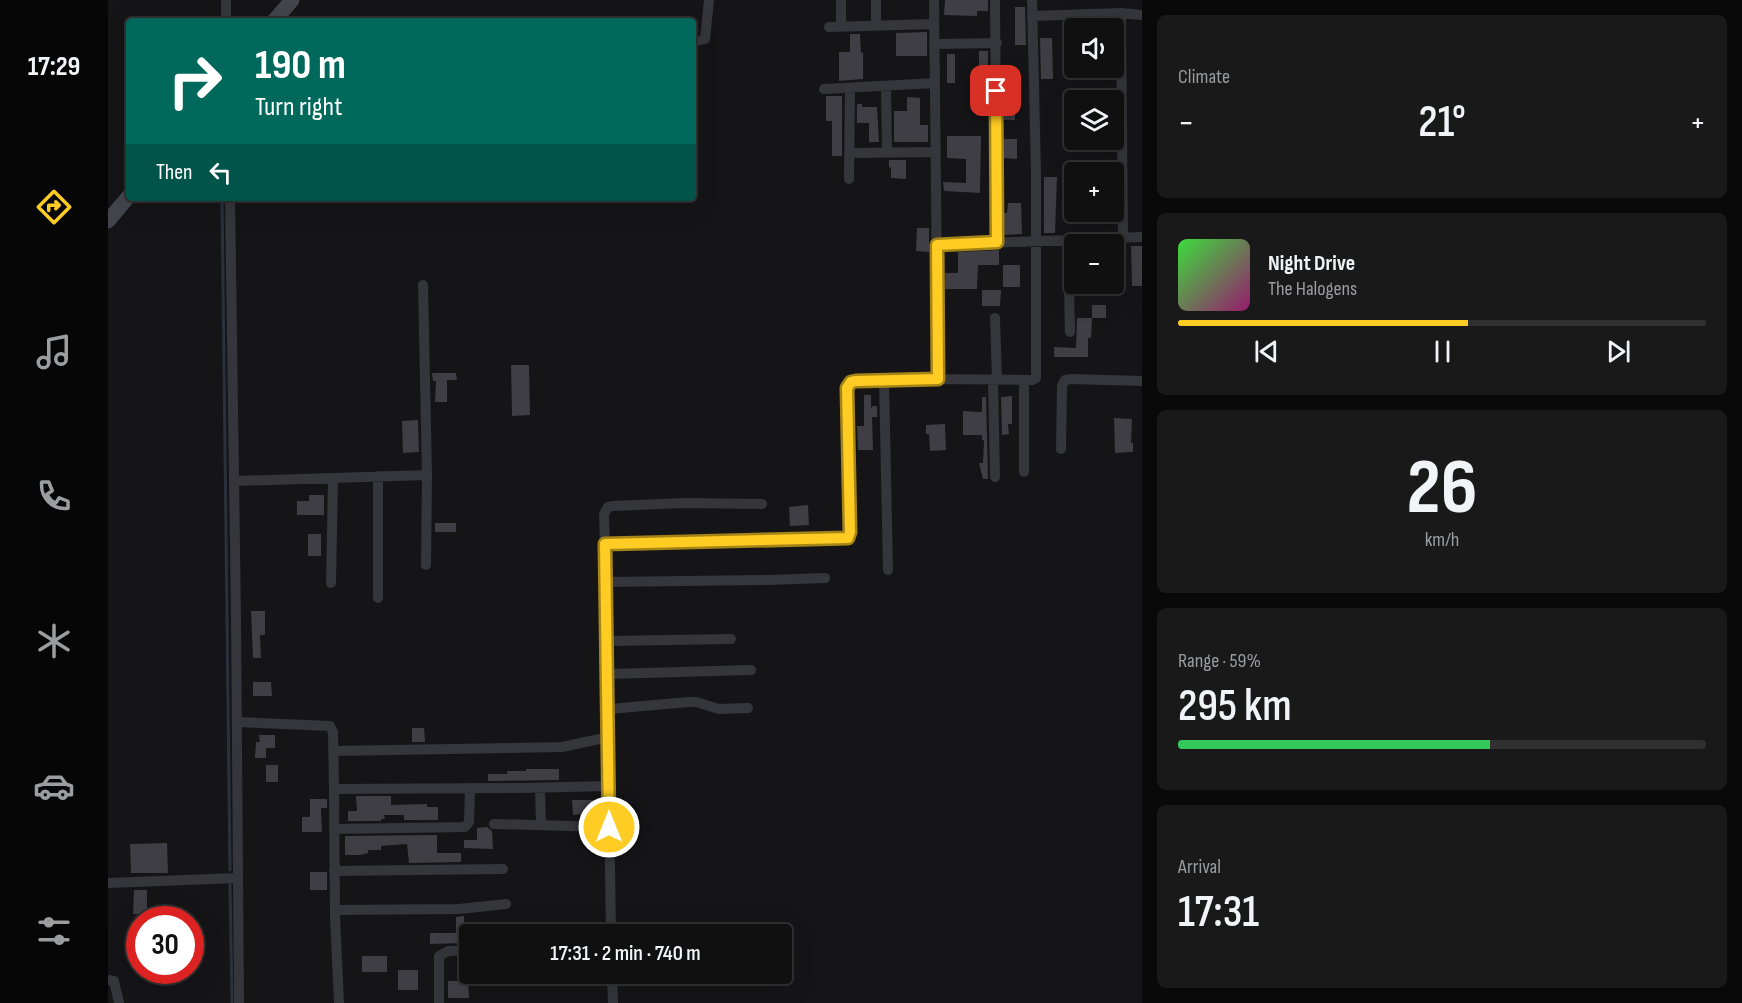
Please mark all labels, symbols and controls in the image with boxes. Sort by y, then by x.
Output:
map controls [1064,18,1124,294]
button: sound [1064,18,1124,78]
text: 190 m [255,40,346,91]
icon: right [156,42,234,120]
text: 17:29 [28,51,80,83]
pin [970,65,1021,116]
text: Climate [1178,65,1230,89]
icon: arrive [979,74,1012,107]
button: layers [1064,90,1124,150]
text: Turn right [255,91,342,123]
text: 21° [1418,95,1466,150]
text: − [1178,103,1194,143]
text: + [1690,103,1706,143]
icon: left [204,156,237,189]
text: Then [156,159,192,186]
button: + [1064,162,1124,222]
icon: directions [33,186,75,228]
button: − [1064,234,1124,294]
text: Night Drive [1268,250,1355,277]
text: The Halogens [1268,277,1357,301]
icon: music [33,331,75,373]
icon: previous [1250,335,1283,368]
icon: pause [1426,335,1459,368]
icon: next [1602,335,1635,368]
text: 26 [1407,442,1477,535]
icon: phone [33,475,75,517]
text: km/h [1425,528,1459,552]
icon: climate [33,620,75,662]
text: Range · 59% [1178,649,1261,673]
text: 295 km [1178,679,1292,734]
icon: car [33,765,75,807]
position arrow [577,795,641,859]
text: Arrival [1178,855,1221,879]
text: 17:31 [1178,885,1259,940]
speed limit sign: 30 [126,906,204,984]
icon: filters [33,910,75,952]
text: 17:31 · 2 min · 740 m [550,940,701,967]

